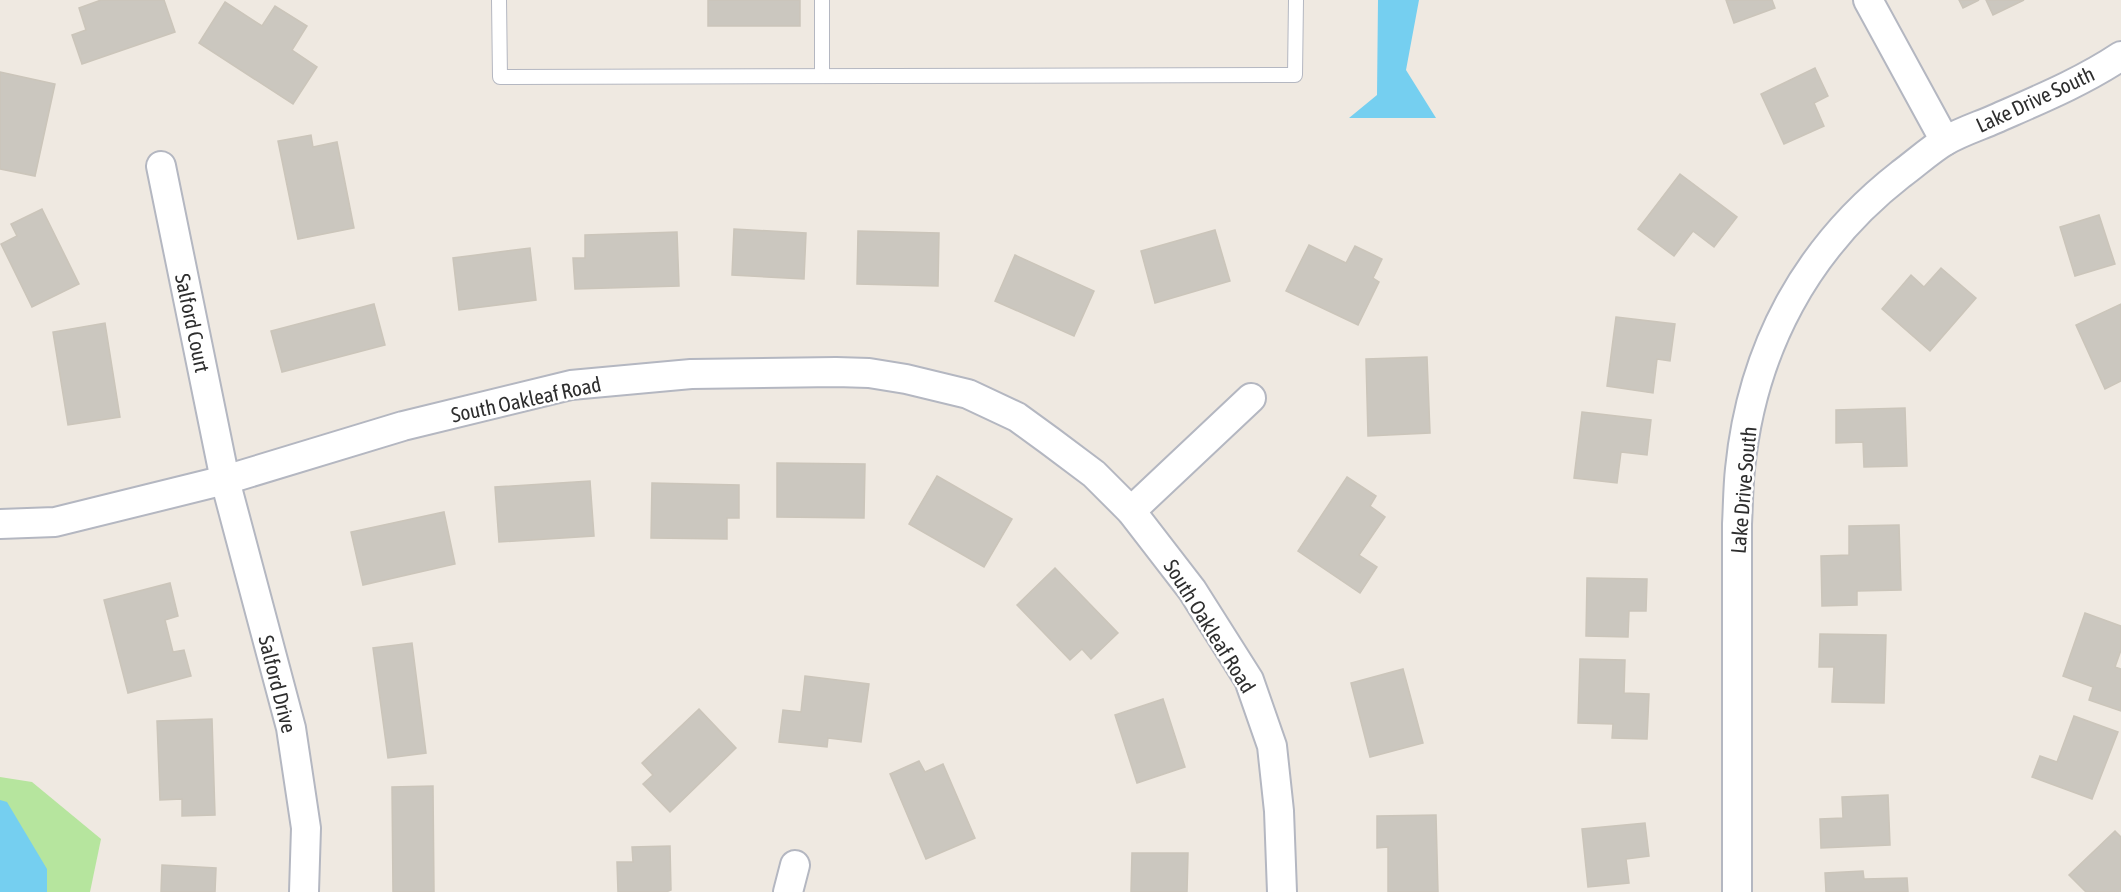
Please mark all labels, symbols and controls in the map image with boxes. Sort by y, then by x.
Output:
street label: Lake Drive South [1972,61,2098,137]
street label: Salford Court [171,271,215,375]
street label: South Oakleaf Road [449,371,603,427]
street label: Lake Drive South [1725,425,1761,555]
street label: South Oakleaf Road [1159,555,1261,697]
street label: Salford Drive [254,633,302,735]

